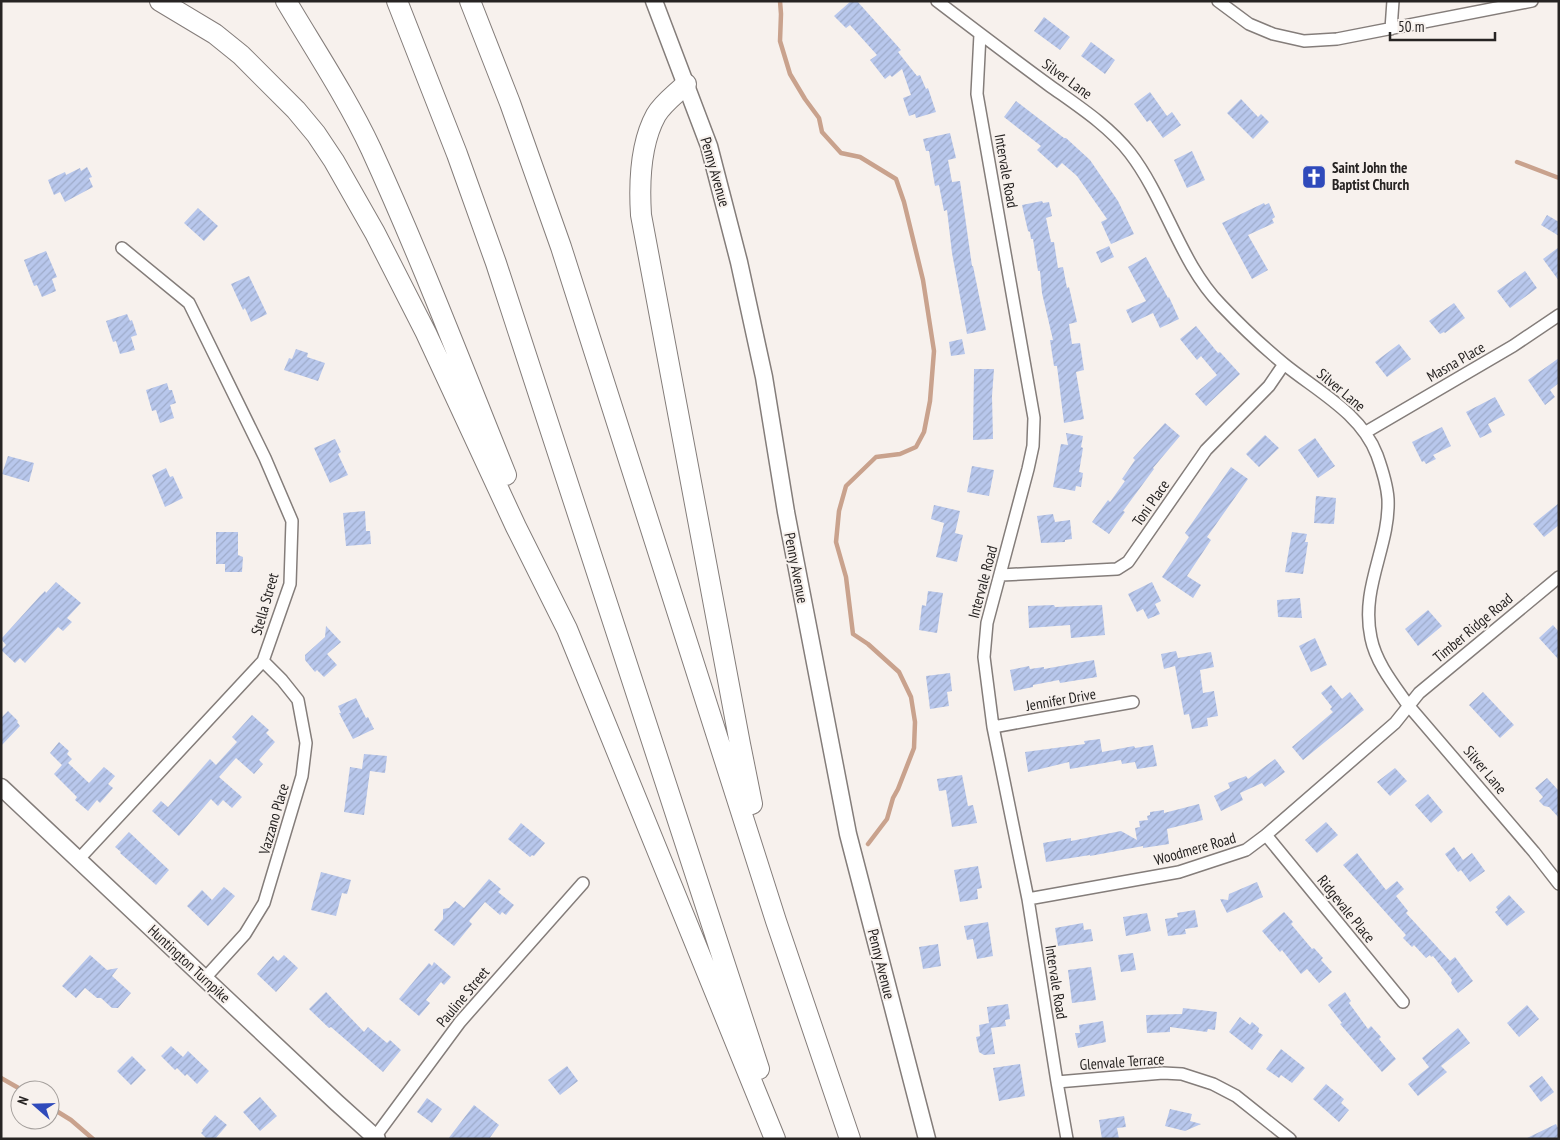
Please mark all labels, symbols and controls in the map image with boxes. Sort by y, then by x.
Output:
scale bar [1390,10,1495,42]
text: 50 m [1398,17,1424,36]
street label: Silver Lane [1039,54,1096,103]
street label: Intervale Road [991,132,1022,209]
street label: Penny Avenue [696,135,734,209]
place label: Saint John the Baptist Church [1332,158,1409,194]
church icon: Saint John the Baptist Church [1301,164,1327,190]
street label: Masna Place [1423,337,1488,386]
street label: Silver Lane [1313,364,1369,415]
street label: Toni Place [1128,476,1173,530]
street label: Penny Avenue [780,531,813,605]
street label: Intervale Road [964,543,1001,620]
street label: Stella Street [247,571,282,637]
street label: Timber Ridge Road [1429,589,1516,666]
street label: Jennifer Drive [1023,684,1097,715]
street label: Silver Lane [1460,742,1511,798]
street label: Vazzano Place [254,781,293,857]
street label: Woodmere Road [1152,828,1238,869]
street label: Ridgevale Place [1313,871,1379,946]
street label: Huntington Turnpike [144,921,234,1007]
street label: Penny Avenue [864,927,899,1001]
street label: Intervale Road [1041,944,1072,1020]
street label: Pauline Street [432,963,493,1031]
street label: Glenvale Terrace [1079,1049,1165,1074]
north arrow [10,1080,60,1130]
text: N [13,1094,33,1107]

